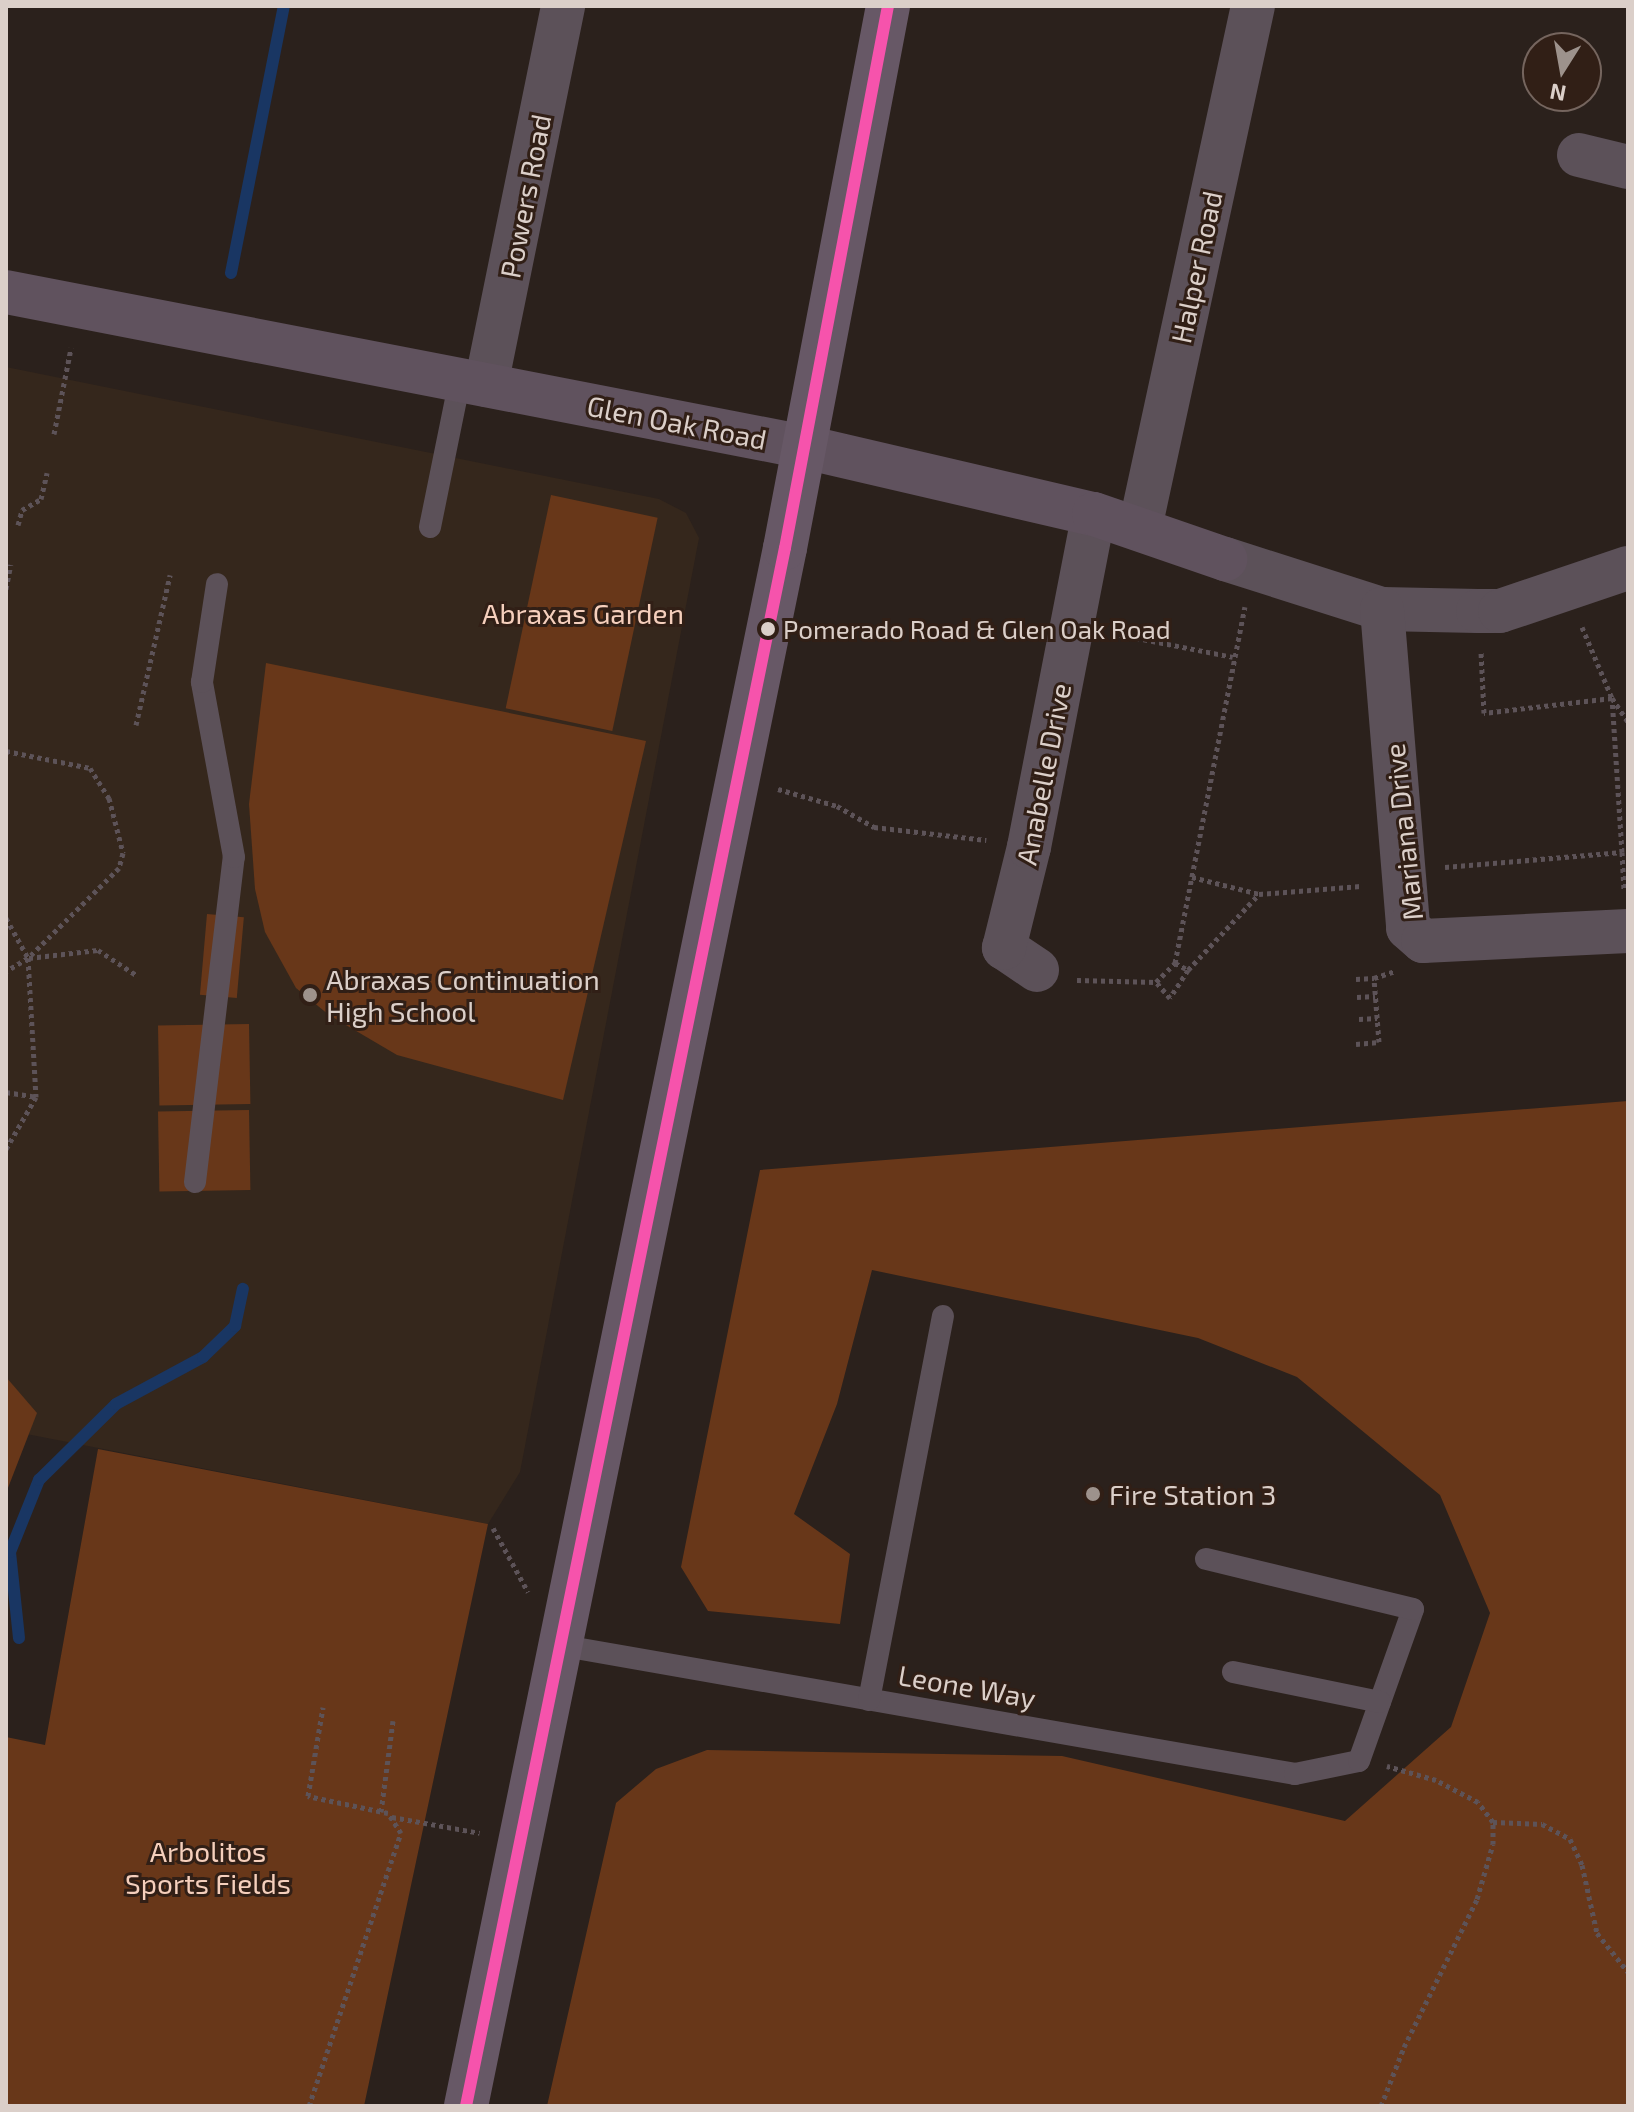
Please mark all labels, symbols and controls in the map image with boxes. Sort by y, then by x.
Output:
north arrow [1522,32,1602,112]
text: N [1548,79,1568,108]
street label: Powers Road [493,111,557,281]
street label: Halper Road [1163,187,1229,347]
street label: Glen Oak Road [584,388,770,456]
park label: Abraxas Garden [482,596,684,630]
place label: Pomerado Road & Glen Oak Road [783,613,1171,645]
marker: Pomerado Road & Glen Oak Road [760,621,776,637]
street label: Anabelle Drive [1009,680,1077,868]
street label: Mariana Drive [1377,742,1429,922]
place label: Abraxas Continuation High School [326,962,600,1028]
marker: Abraxas Continuation High School [301,986,319,1004]
place label: Fire Station 3 [1109,1477,1276,1511]
marker: Fire Station 3 [1084,1485,1102,1503]
street label: Leone Way [896,1657,1038,1715]
park label: Arbolitos Sports Fields [125,1834,291,1900]

